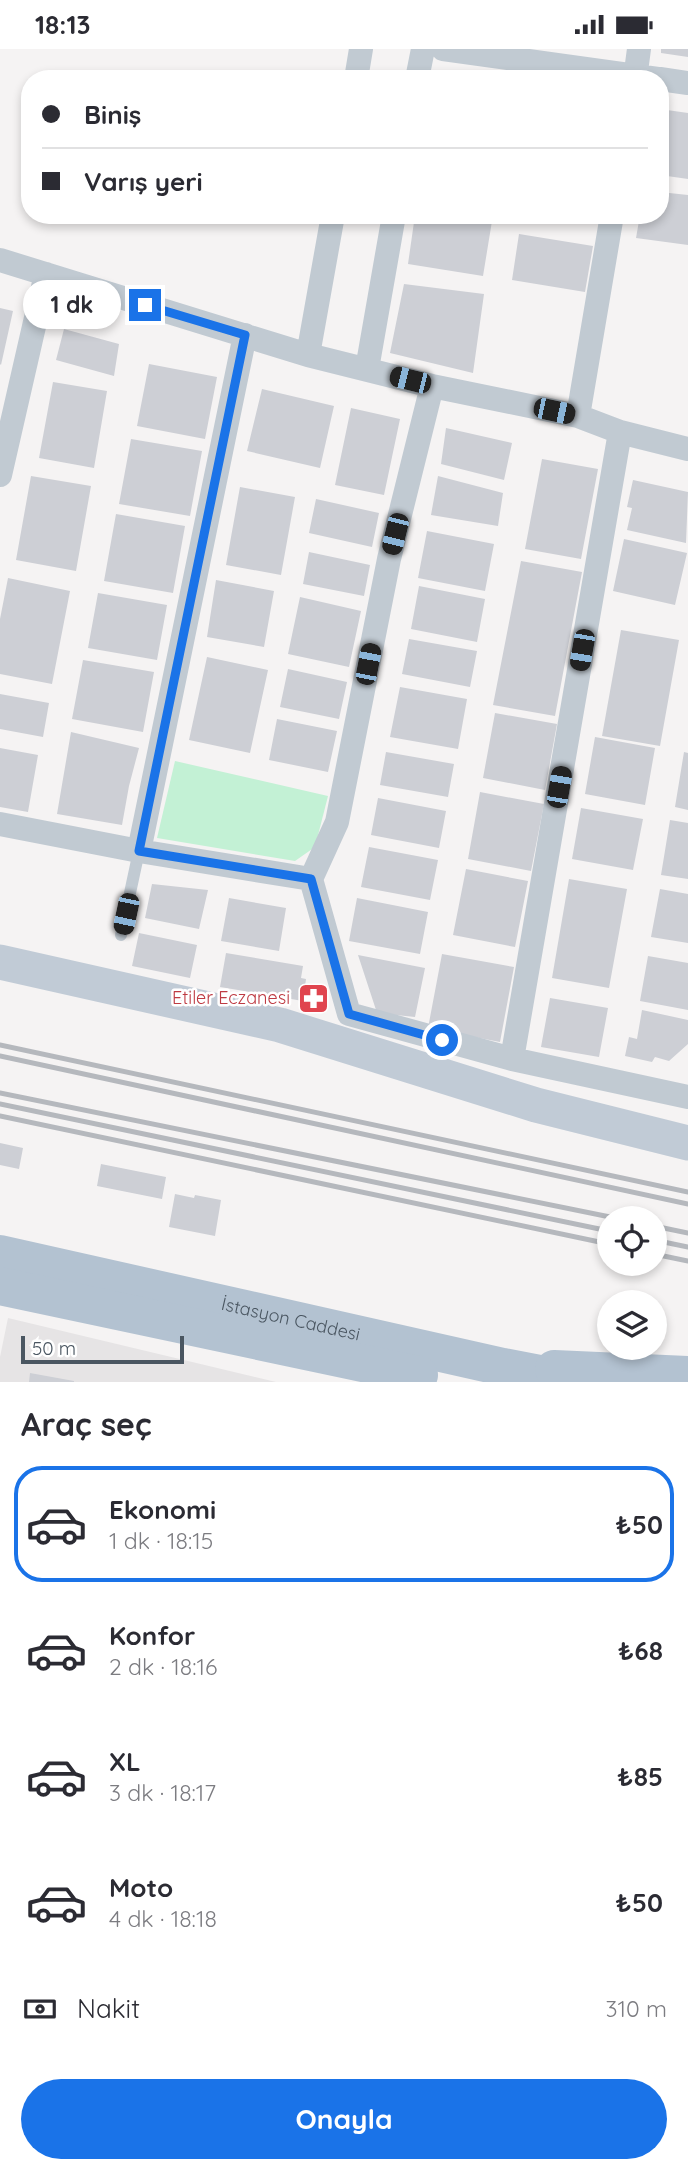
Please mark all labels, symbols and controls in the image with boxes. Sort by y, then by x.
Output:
text: 18:13 [35,8,91,41]
text: Biniş [84,98,141,131]
text: Varış yeri [84,165,203,198]
callout: 1 dk [23,281,120,329]
route end [129,289,161,321]
text: 1 dk [51,290,93,319]
car [388,365,433,395]
car [532,396,577,426]
car [380,511,411,557]
car [569,627,596,673]
car [354,641,383,687]
car [546,764,573,810]
car [112,891,141,937]
pharmacy icon: Etiler Eczanesi [296,981,330,1015]
place label: Etiler Eczanesi [172,986,290,1009]
route start [426,1024,458,1056]
map controls [597,1206,667,1360]
button: locate [597,1206,667,1276]
button: layers [597,1290,667,1360]
street label: İstasyon Caddesi [219,1292,363,1346]
scale bar [21,1333,184,1365]
text: 50 m [32,1336,76,1360]
text: Araç seç [21,1404,152,1444]
icon: car [25,1493,88,1556]
text: Ekonomi [109,1493,216,1526]
text: ₺50 [616,1508,663,1541]
text: 1 dk · 18:15 [109,1526,213,1555]
icon: car [25,1619,88,1682]
text: Konfor [109,1619,195,1652]
text: ₺68 [618,1634,663,1667]
text: 2 dk · 18:16 [109,1652,217,1681]
icon: car [25,1745,88,1808]
text: XL [109,1745,141,1778]
text: ₺85 [617,1760,663,1793]
text: 3 dk · 18:17 [109,1778,216,1807]
icon: car [25,1871,88,1934]
text: Moto [109,1871,173,1904]
text: ₺50 [616,1886,663,1919]
text: 4 dk · 18:18 [109,1904,217,1933]
icon: cash [21,1990,59,2028]
text: Nakit [77,1992,140,2025]
text: 310 m [605,1994,667,2023]
button: Onayla [21,2079,667,2159]

